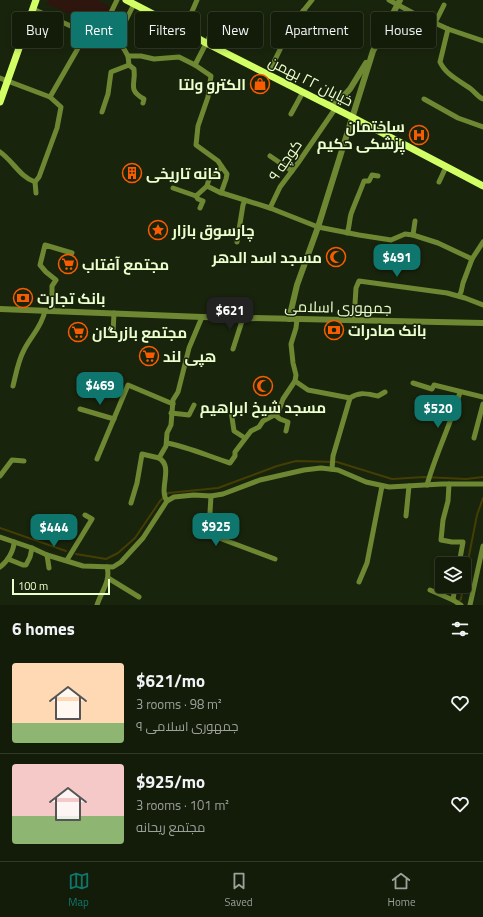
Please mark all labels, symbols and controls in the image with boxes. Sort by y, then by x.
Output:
chip: Buy [12,12,63,48]
chip: Rent [71,12,127,48]
chip: Filters [135,12,200,48]
chip: New [208,12,263,48]
chip: Apartment [271,12,363,48]
chip: House [371,12,436,48]
street label: خیابان ۲۲ بهمن [265,50,357,112]
place label: الکترو ولتا [178,73,246,96]
shop icon: الکترو ولتا [249,73,271,95]
place label: ساختمان پزشکی حکیم [317,115,406,155]
hospital icon: ساختمان پزشکی حکیم [408,124,430,146]
street label: کوچه ۹ [262,135,308,185]
building icon: خانه تاریخی [121,162,143,184]
place label: خانه تاریخی [146,162,221,185]
place icon: چارسوق بازار [147,219,169,241]
place label: چارسوق بازار [171,219,255,242]
pin: $491 [373,244,421,278]
place label: مسجد اسد الدهر [211,246,322,269]
mosque icon: مسجد اسد الدهر [325,246,347,268]
text: $491 [382,247,412,267]
supermarket icon: مجتمع آفتاب [57,253,79,275]
place label: مجتمع آفتاب [82,253,169,276]
bank icon: بانک تجارت [12,287,34,309]
place label: بانک تجارت [37,287,106,310]
street label: جمهوری اسلامی [284,295,392,319]
pin: $621 [206,297,254,331]
text: $621 [215,300,245,320]
bank icon: بانک صادرات [323,319,345,341]
place label: بانک صادرات [348,319,427,342]
supermarket icon: مجتمع بازرگان [67,321,89,343]
place label: مجتمع بازرگان [92,321,187,344]
supermarket icon: هپی لند [138,345,160,367]
place label: هپی لند [163,345,216,368]
pin: $469 [76,372,124,406]
text: $469 [85,375,115,395]
mosque icon: مسجد شیخ ابراهیم [252,375,274,397]
pin: $520 [414,395,462,429]
place label: مسجد شیخ ابراهیم [200,396,326,419]
text: $520 [423,398,453,418]
pin: $925 [192,513,240,547]
pin: $444 [30,514,78,548]
text: $925 [201,516,231,536]
text: $444 [39,517,69,537]
map controls [435,557,471,593]
button: layers [435,557,471,593]
scale bar [12,577,110,596]
text: 100 m [18,578,48,594]
text: 6 homes [12,616,75,642]
icon: filters [449,618,471,640]
text: $621/mo [136,668,205,694]
icon: home [44,679,92,727]
icon: heart [449,692,471,714]
text: 3 rooms · 98 m² [136,694,222,714]
text: جمهوری اسلامی ۹ [136,716,238,736]
text: $925/mo [136,769,205,795]
icon: home [44,780,92,828]
icon: heart [449,793,471,815]
text: 3 rooms · 101 m² [136,795,229,815]
text: مجتمع ریحانه [136,817,205,837]
tab: Map [68,870,90,910]
tab: Saved [225,870,253,910]
tab: Home [388,870,415,910]

